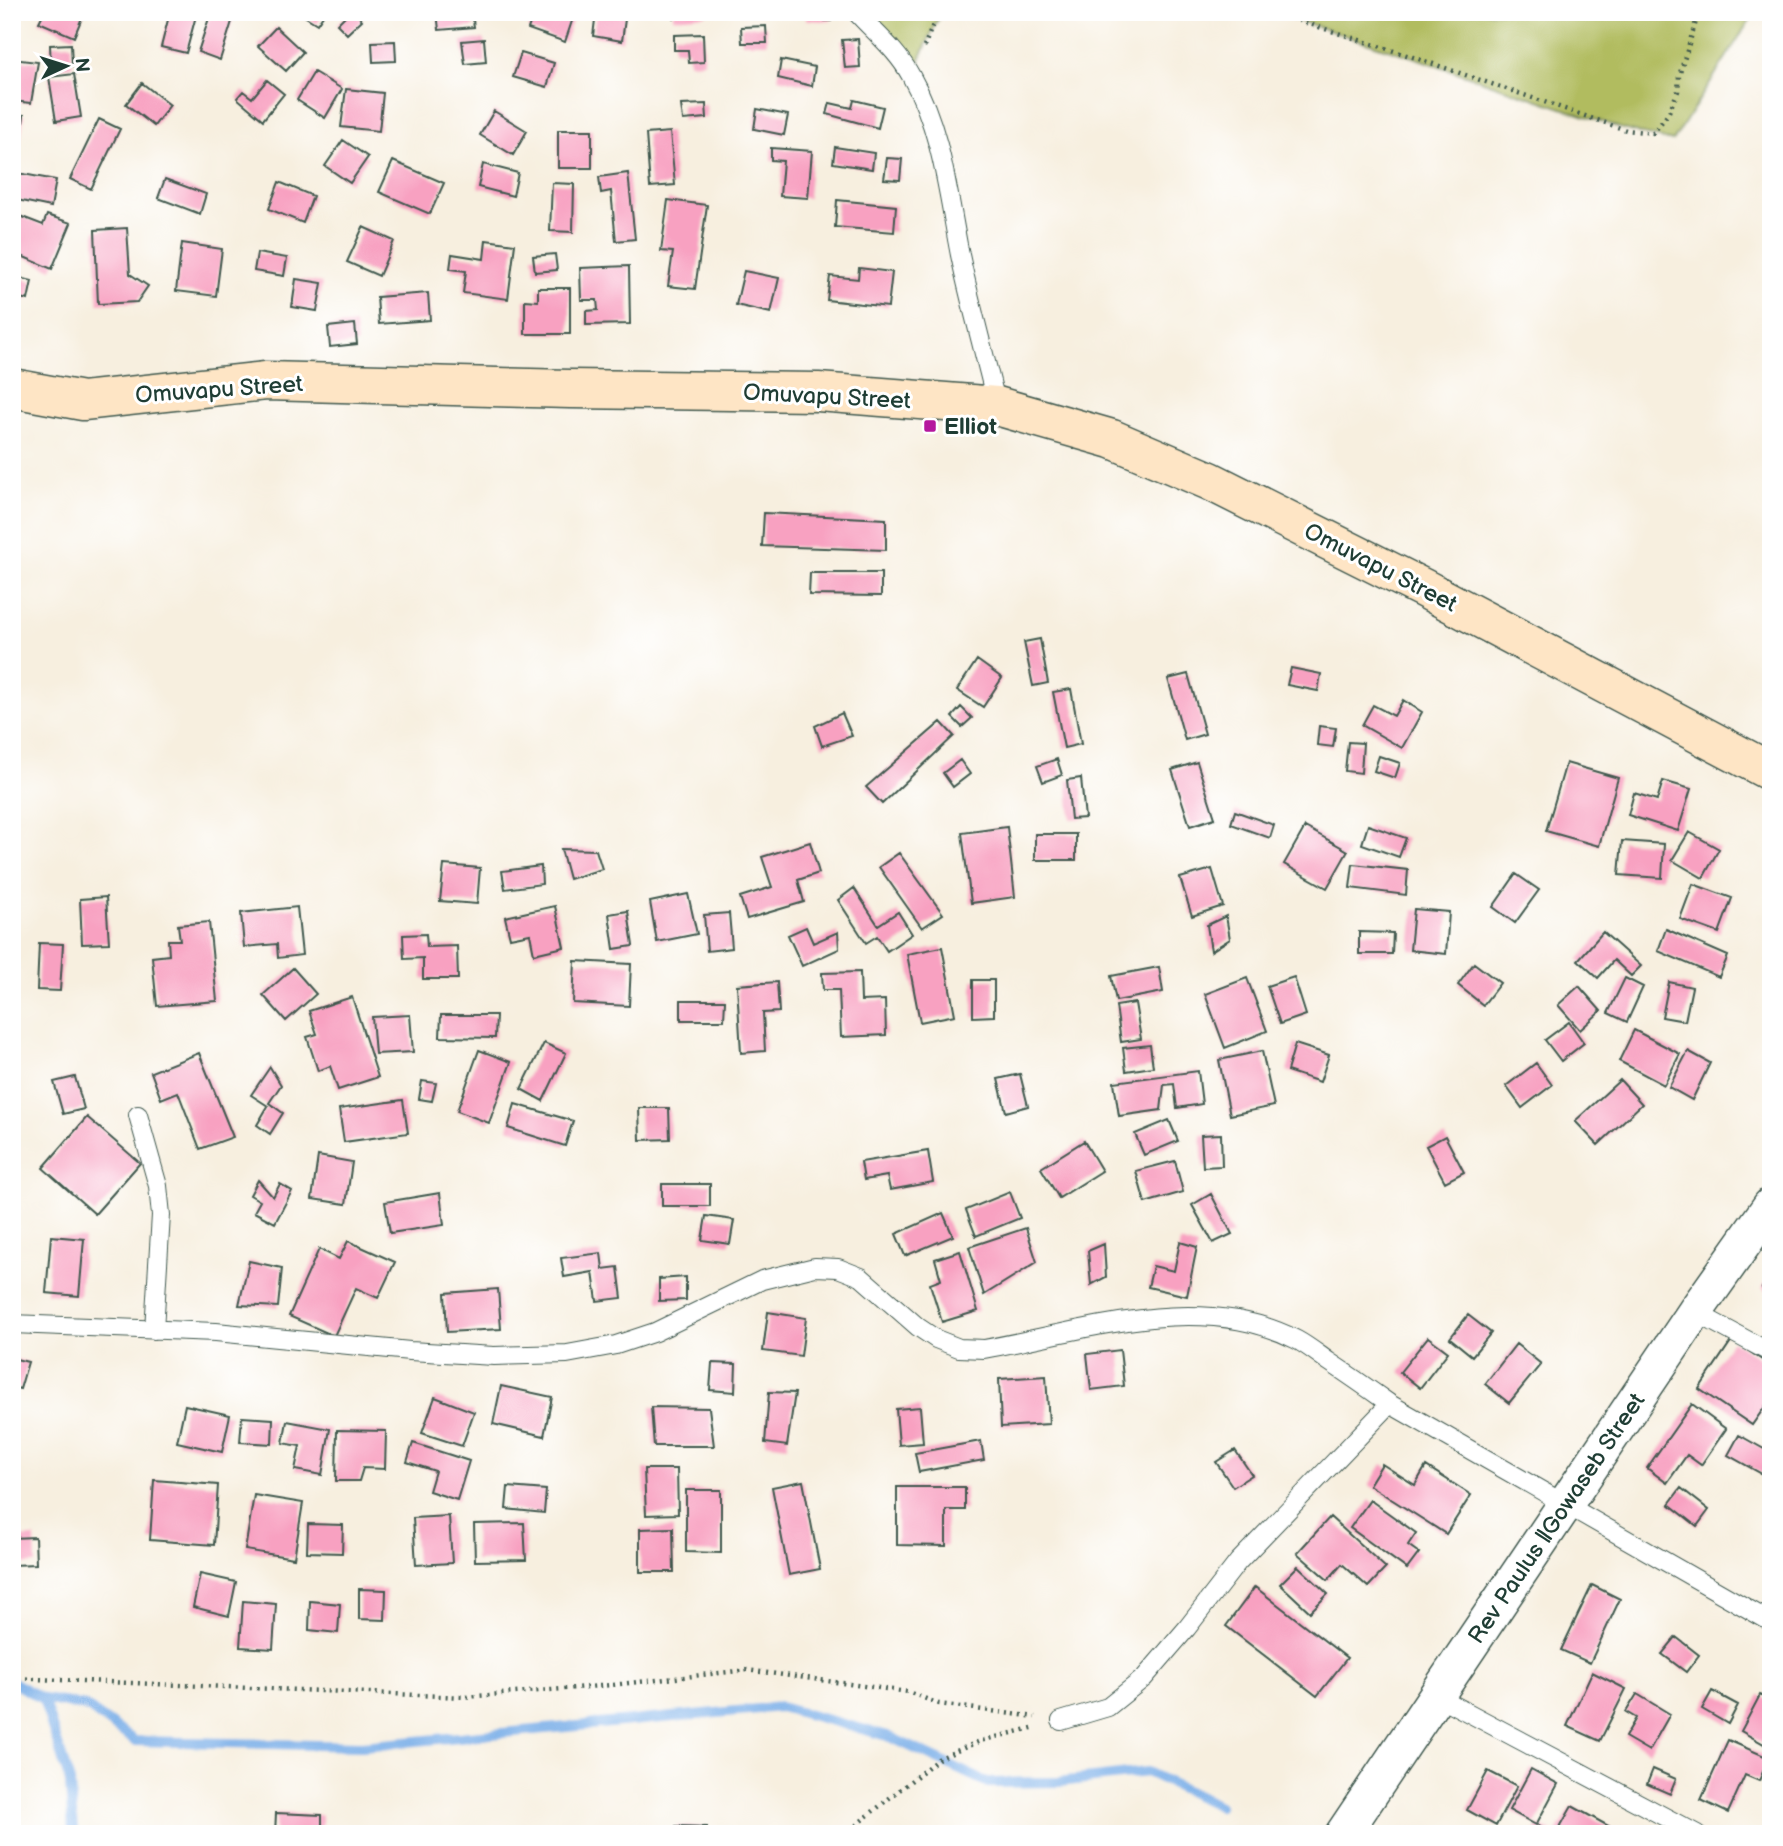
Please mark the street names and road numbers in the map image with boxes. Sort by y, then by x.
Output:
street label: Omuvapu Street [134,370,304,410]
street label: Omuvapu Street [742,379,912,415]
street label: Omuvapu Street [1299,517,1462,618]
street label: Rev Paulus ǁGowaseb Street [1462,1388,1651,1649]

